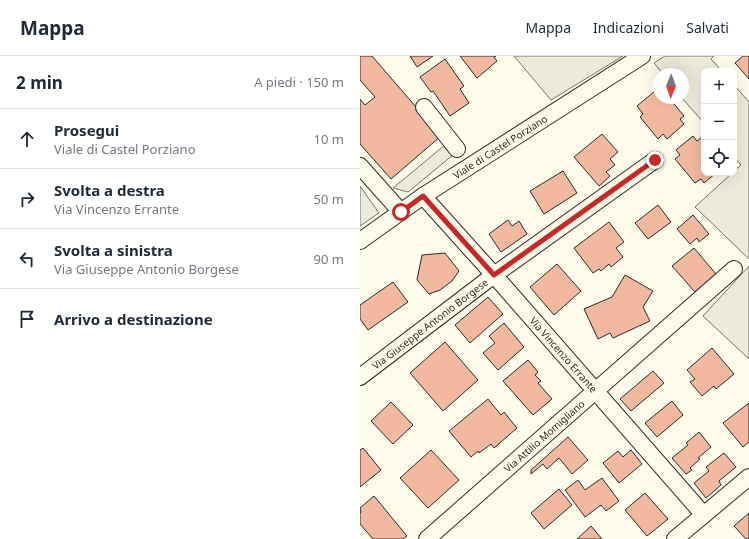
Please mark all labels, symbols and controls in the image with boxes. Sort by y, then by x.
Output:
text: Mappa [20,15,85,41]
text: Mappa [525,18,571,37]
text: Indicazioni [593,18,664,37]
text: Salvati [686,18,729,37]
north arrow [653,68,689,104]
map controls [701,68,737,176]
button: + [701,68,737,104]
text: 2 min [16,71,63,94]
text: A piedi · 150 m [254,73,344,91]
button: − [701,104,737,140]
street label: Viale di Castel Porziano [450,111,550,182]
text: Prosegui [54,120,119,140]
icon: ahead [16,128,38,150]
text: 10 m [314,130,344,148]
text: Viale di Castel Porziano [54,140,196,158]
button: locate [701,140,737,176]
route end [646,151,664,169]
text: Svolta a destra [54,180,165,200]
icon: right [16,188,38,210]
text: 50 m [314,190,344,208]
text: Via Vincenzo Errante [54,200,179,218]
route start [392,203,410,221]
text: Svolta a sinistra [54,240,173,260]
icon: left [16,248,38,270]
text: 90 m [314,250,344,268]
text: Via Giuseppe Antonio Borgese [54,260,239,278]
street label: Via Giuseppe Antonio Borgese [369,275,491,372]
icon: arrive [16,308,38,330]
text: Arrivo a destinazione [54,309,213,329]
street label: Via Vincenzo Errante [527,314,601,396]
street label: Via Attilio Momigliano [501,397,588,475]

